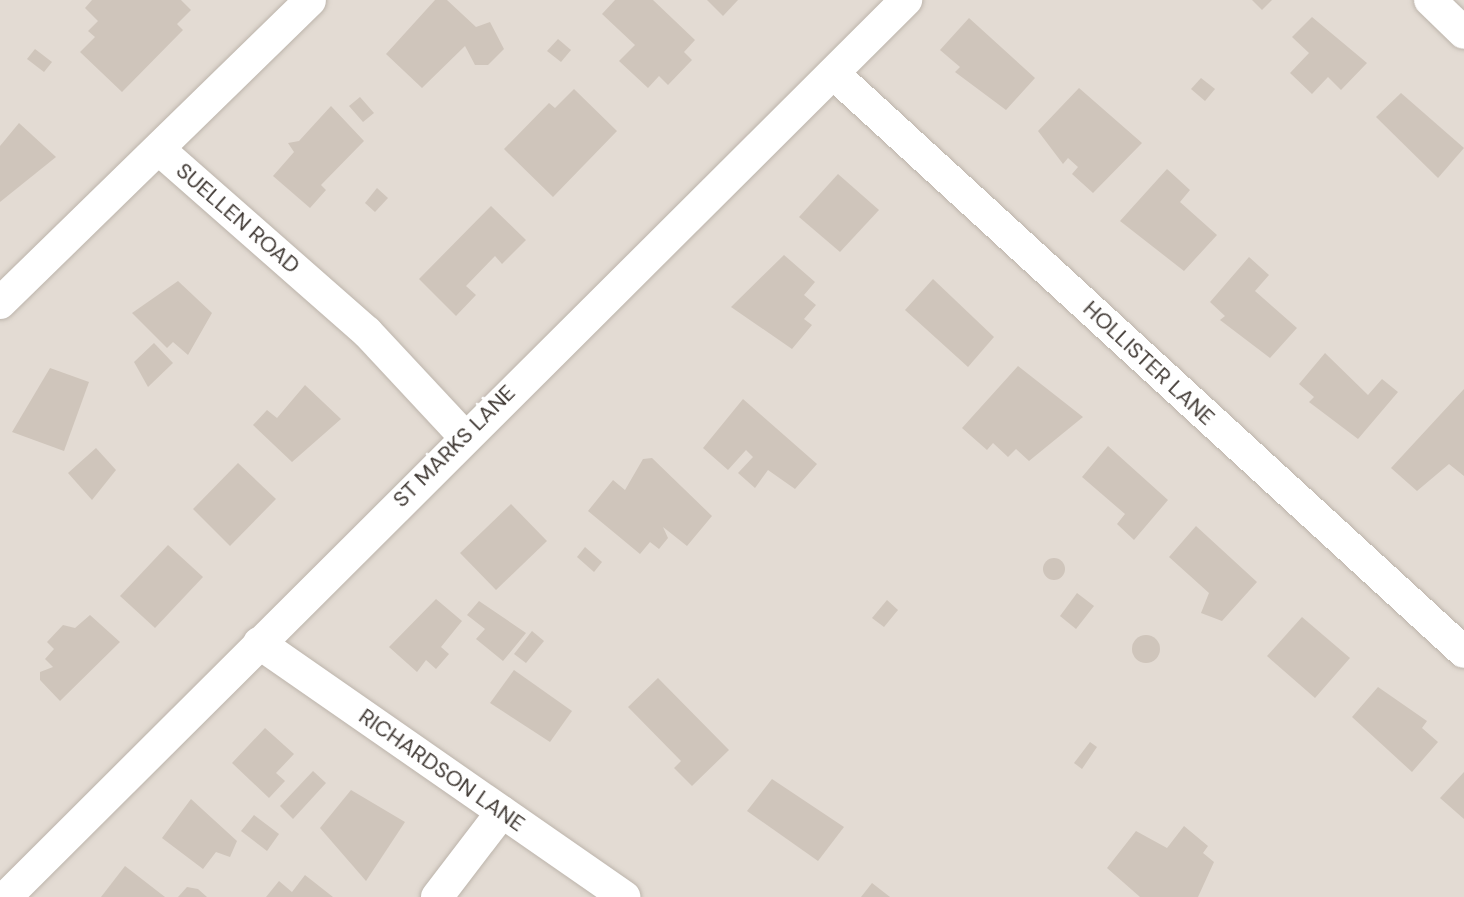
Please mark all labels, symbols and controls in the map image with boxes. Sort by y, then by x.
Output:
street label: SUELLEN ROAD [171,157,305,279]
street label: HOLLISTER LANE [1078,295,1220,431]
street label: ST MARKS LANE [387,379,521,513]
street label: RICHARDSON LANE [354,703,530,837]

